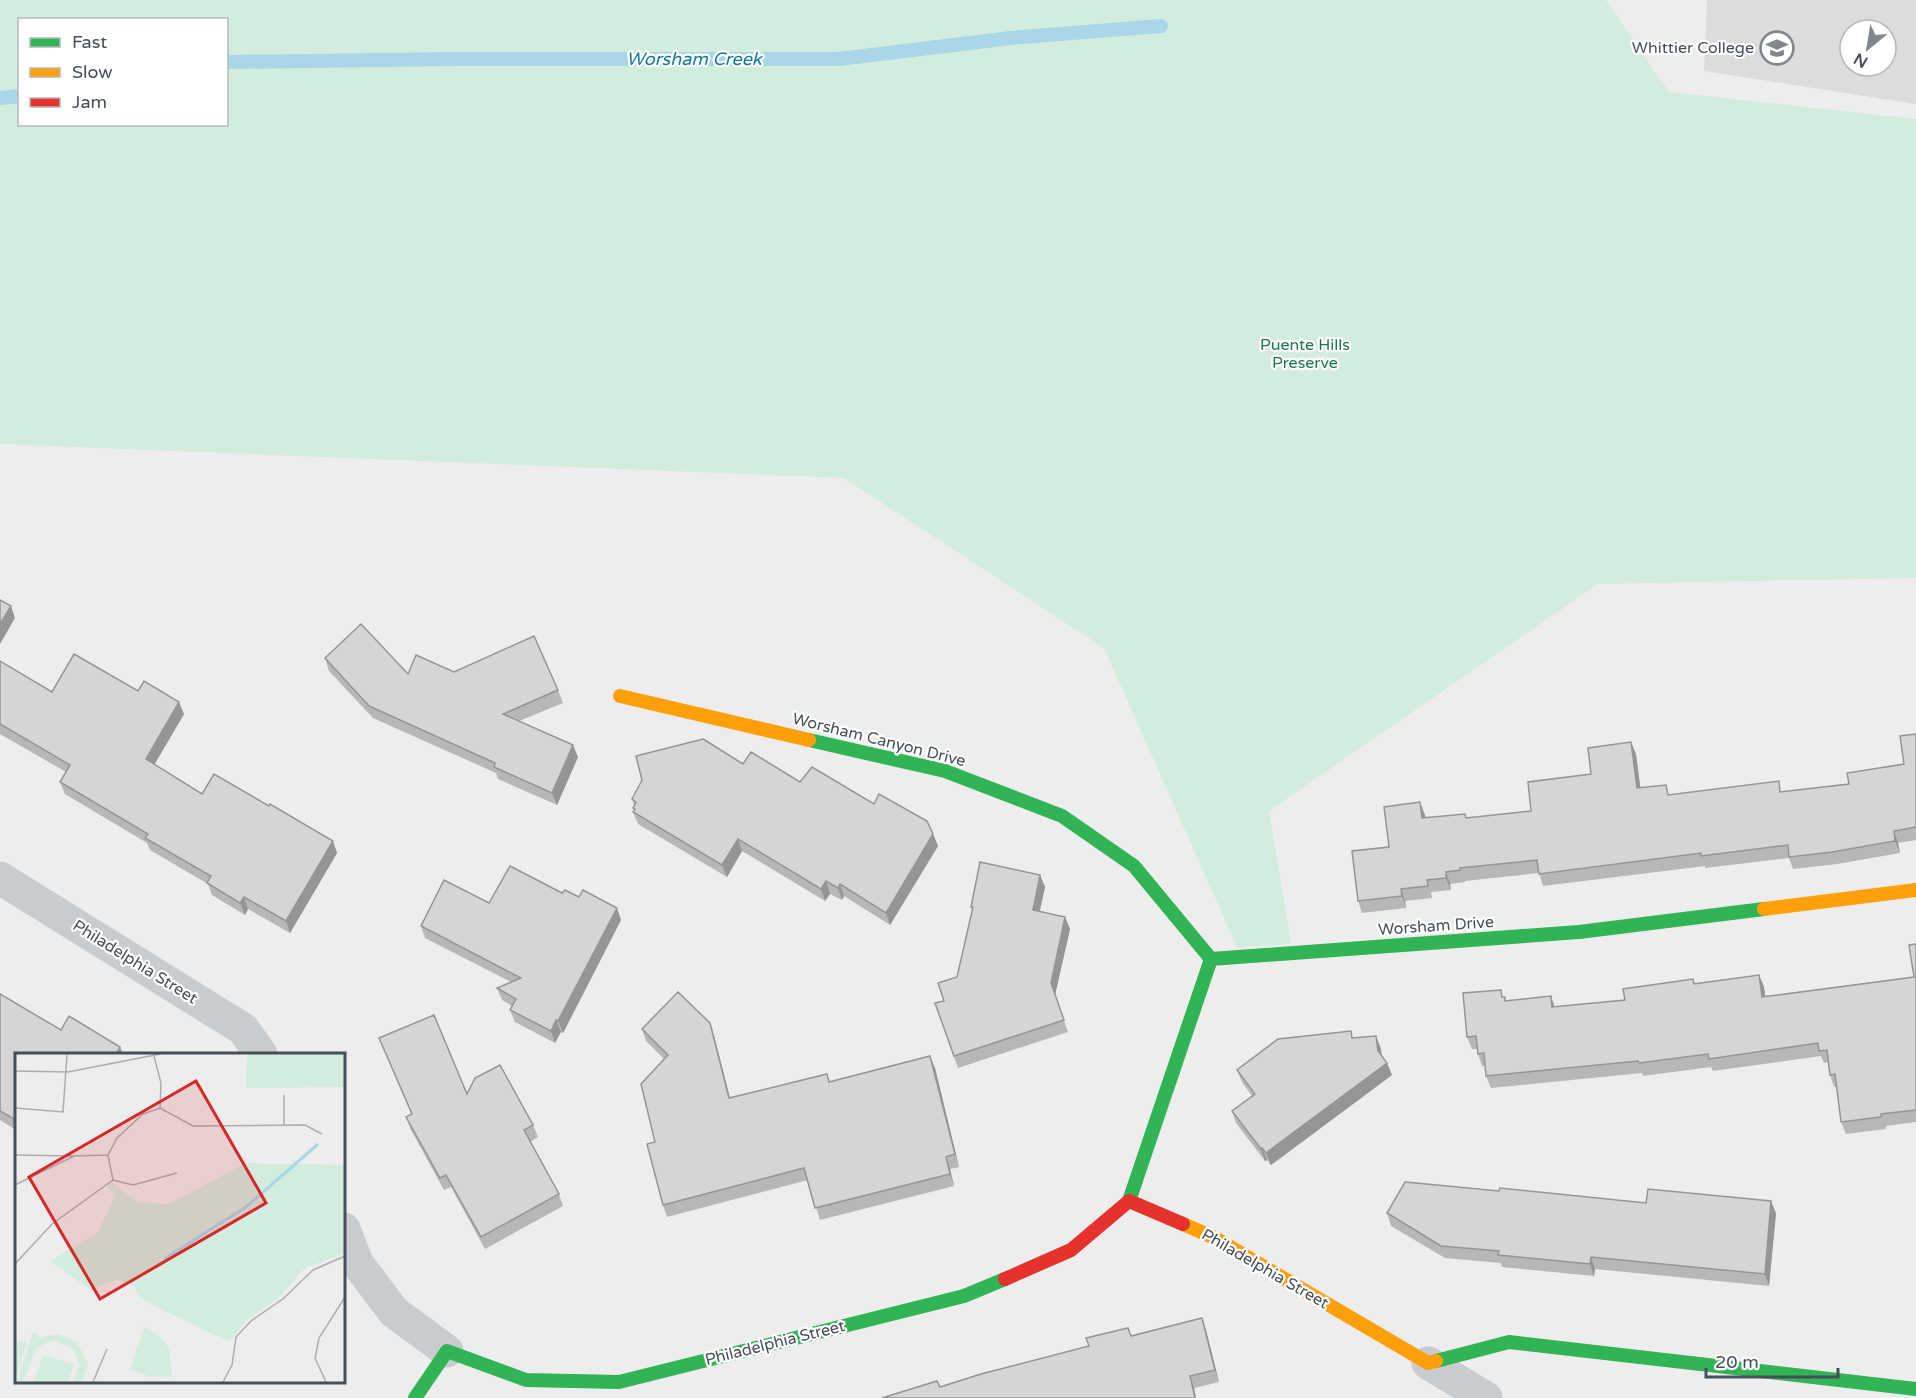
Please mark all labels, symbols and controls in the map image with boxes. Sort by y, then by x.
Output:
legend [18,18,228,126]
north arrow [1838,18,1898,78]
school or university icon: Whittier College [1759,30,1795,66]
text: Fast [72,31,107,53]
place label: Whittier College [1632,38,1754,58]
water label: Worsham Creek [626,48,763,70]
text: N [1850,48,1872,72]
text: Slow [72,61,113,83]
text: Jam [72,91,107,113]
park label: Puente Hills Preserve [1260,335,1350,373]
street label: Worsham Canyon Drive [790,709,968,771]
street label: Worsham Drive [1377,912,1495,940]
street label: Philadelphia Street [69,916,201,1008]
inset map [15,1053,345,1383]
street label: Philadelphia Street [1198,1225,1332,1313]
street label: Philadelphia Street [703,1316,847,1370]
scale bar [1706,1341,1838,1379]
text: 20 m [1715,1351,1759,1373]

